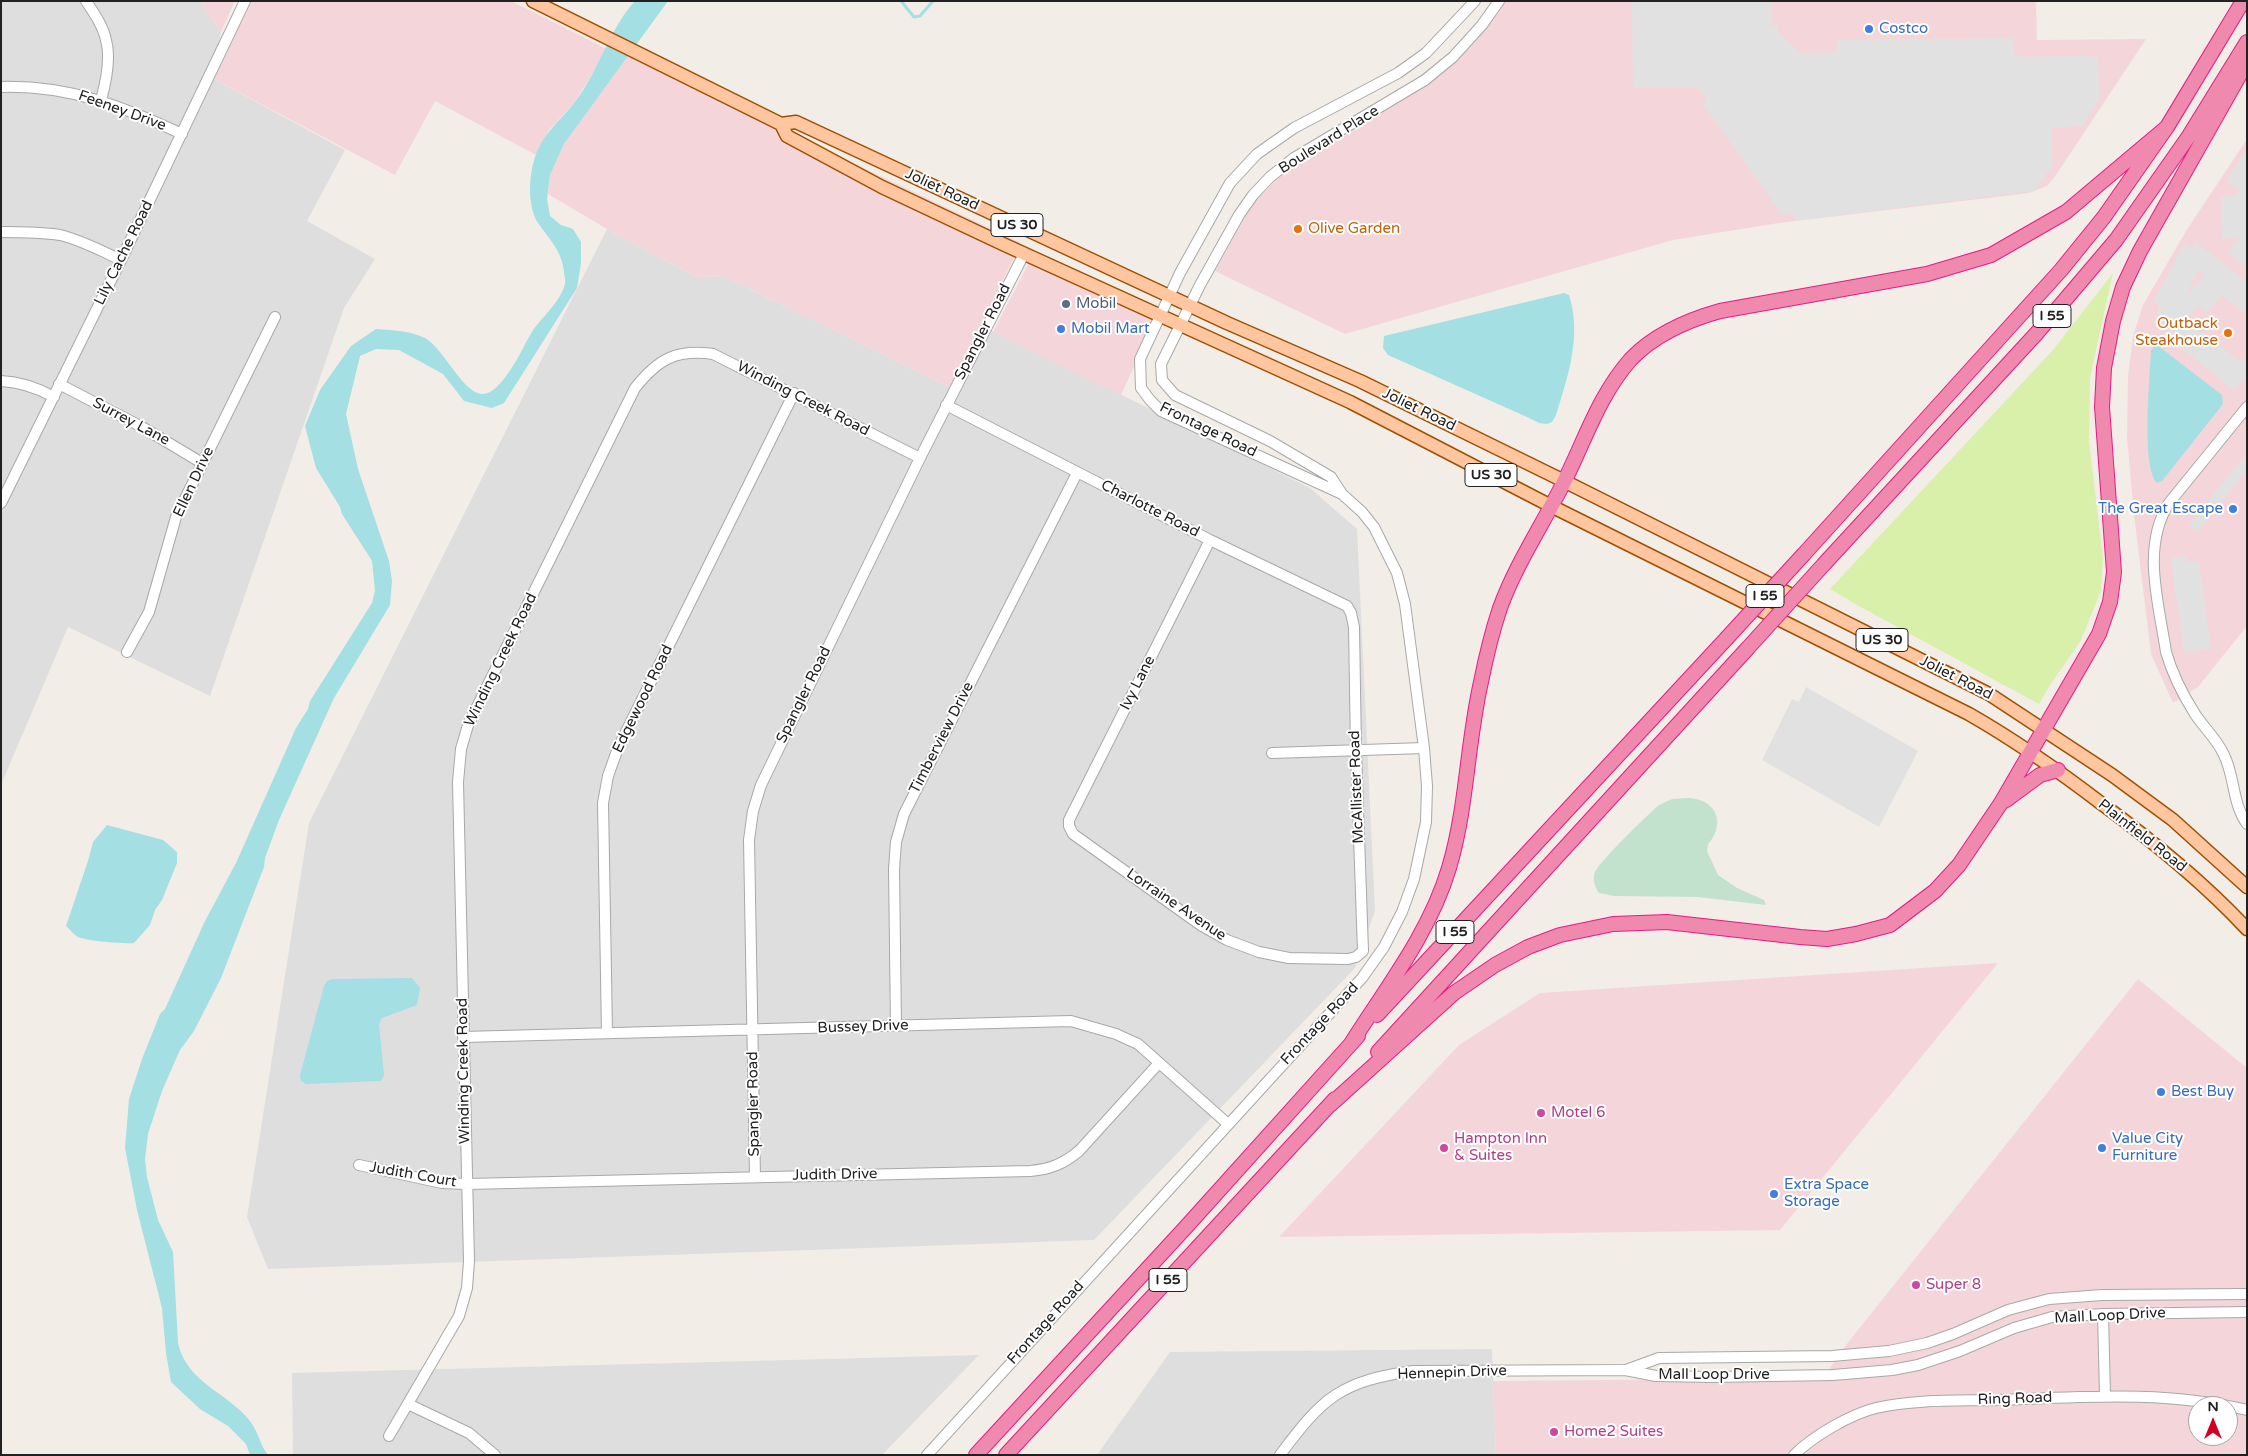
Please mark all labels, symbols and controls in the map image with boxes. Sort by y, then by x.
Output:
place label: Costco [1879,20,1928,38]
marker: Costco [1863,23,1875,35]
street label: Feeney Drive [76,87,168,135]
street label: Boulevard Place [1276,102,1382,178]
street label: Joliet Road [902,165,982,215]
street label: Lily Cache Road [91,198,157,308]
road number: US 30 [991,214,1043,236]
place label: Olive Garden [1308,220,1400,238]
marker: Olive Garden [1292,223,1304,235]
street label: Spangler Road [951,281,1015,383]
place label: Mobil [1076,295,1116,313]
marker: Mobil [1060,298,1072,310]
road number: I 55 [2033,304,2071,328]
place label: Outback Steakhouse [2135,315,2218,350]
place label: Mobil Mart [1071,320,1150,338]
marker: Mobil Mart [1055,323,1067,335]
marker: Outback Steakhouse [2222,327,2234,339]
street label: Winding Creek Road [734,358,872,440]
street label: Joliet Road [1379,385,1459,435]
street label: Surrey Lane [89,394,173,450]
street label: Frontage Road [1156,399,1260,461]
street label: Ellen Drive [170,444,218,520]
road number: US 30 [1465,464,1517,486]
street label: Charlotte Road [1098,476,1202,542]
place label: The Great Escape [2098,500,2223,518]
marker: The Great Escape [2227,503,2239,515]
road number: I 55 [1746,584,1784,608]
street label: Winding Creek Road [461,590,541,730]
road number: US 30 [1856,628,1908,652]
street label: Edgewood Road [609,642,677,756]
street label: Spangler Road [773,644,835,746]
street label: Joliet Road [1917,652,1995,704]
street label: Ivy Lane [1117,653,1159,713]
street label: Timberview Drive [906,679,978,797]
street label: McAllister Road [1346,730,1368,844]
street label: Plainfield Road [2094,796,2190,876]
street label: Lorraine Avenue [1123,865,1229,945]
road number: I 55 [1436,920,1474,944]
street label: Frontage Road [1277,979,1363,1069]
street label: Winding Creek Road [454,998,474,1144]
street label: Bussey Drive [817,1016,909,1038]
street label: Spangler Road [744,1051,764,1157]
place label: Best Buy [2171,1083,2234,1101]
marker: Best Buy [2155,1086,2167,1098]
place label: Motel 6 [1551,1104,1606,1122]
marker: Motel 6 [1535,1107,1547,1119]
place label: Hampton Inn & Suites [1454,1130,1547,1165]
place label: Value City Furniture [2112,1130,2183,1165]
marker: Hampton Inn & Suites [1438,1142,1450,1154]
marker: Value City Furniture [2096,1142,2108,1154]
street label: Judith Court [368,1158,458,1192]
street label: Judith Drive [792,1165,878,1185]
place label: Extra Space Storage [1784,1176,1869,1211]
marker: Extra Space Storage [1768,1188,1780,1200]
road number: I 55 [1149,1268,1187,1292]
place label: Super 8 [1926,1276,1981,1294]
street label: Frontage Road [1004,1278,1088,1368]
marker: Super 8 [1910,1279,1922,1291]
street label: Mall Loop Drive [2054,1304,2166,1328]
street label: Hennepin Drive [1397,1362,1507,1384]
street label: Mall Loop Drive [1658,1366,1770,1384]
street label: Ring Road [1977,1389,2053,1409]
north arrow [2188,1396,2238,1446]
text: N [2207,1398,2219,1415]
place label: Home2 Suites [1564,1423,1663,1441]
marker: Home2 Suites [1548,1426,1560,1438]

